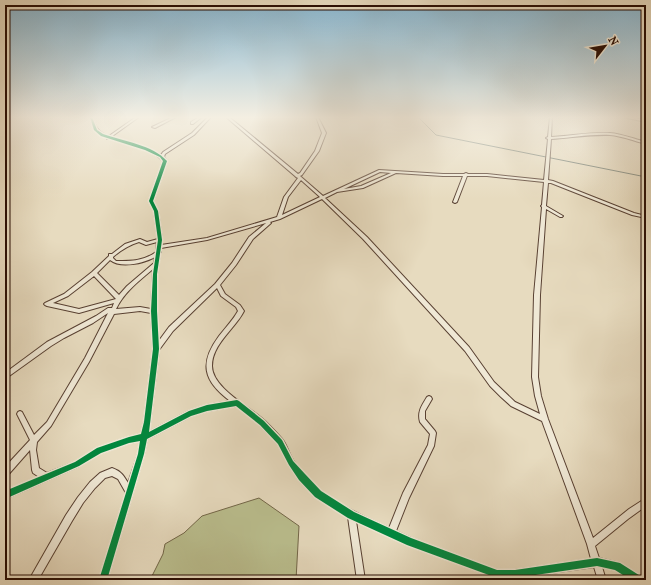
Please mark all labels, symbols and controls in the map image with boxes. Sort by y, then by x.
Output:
north arrow [585,26,625,66]
text: N [605,34,621,49]

